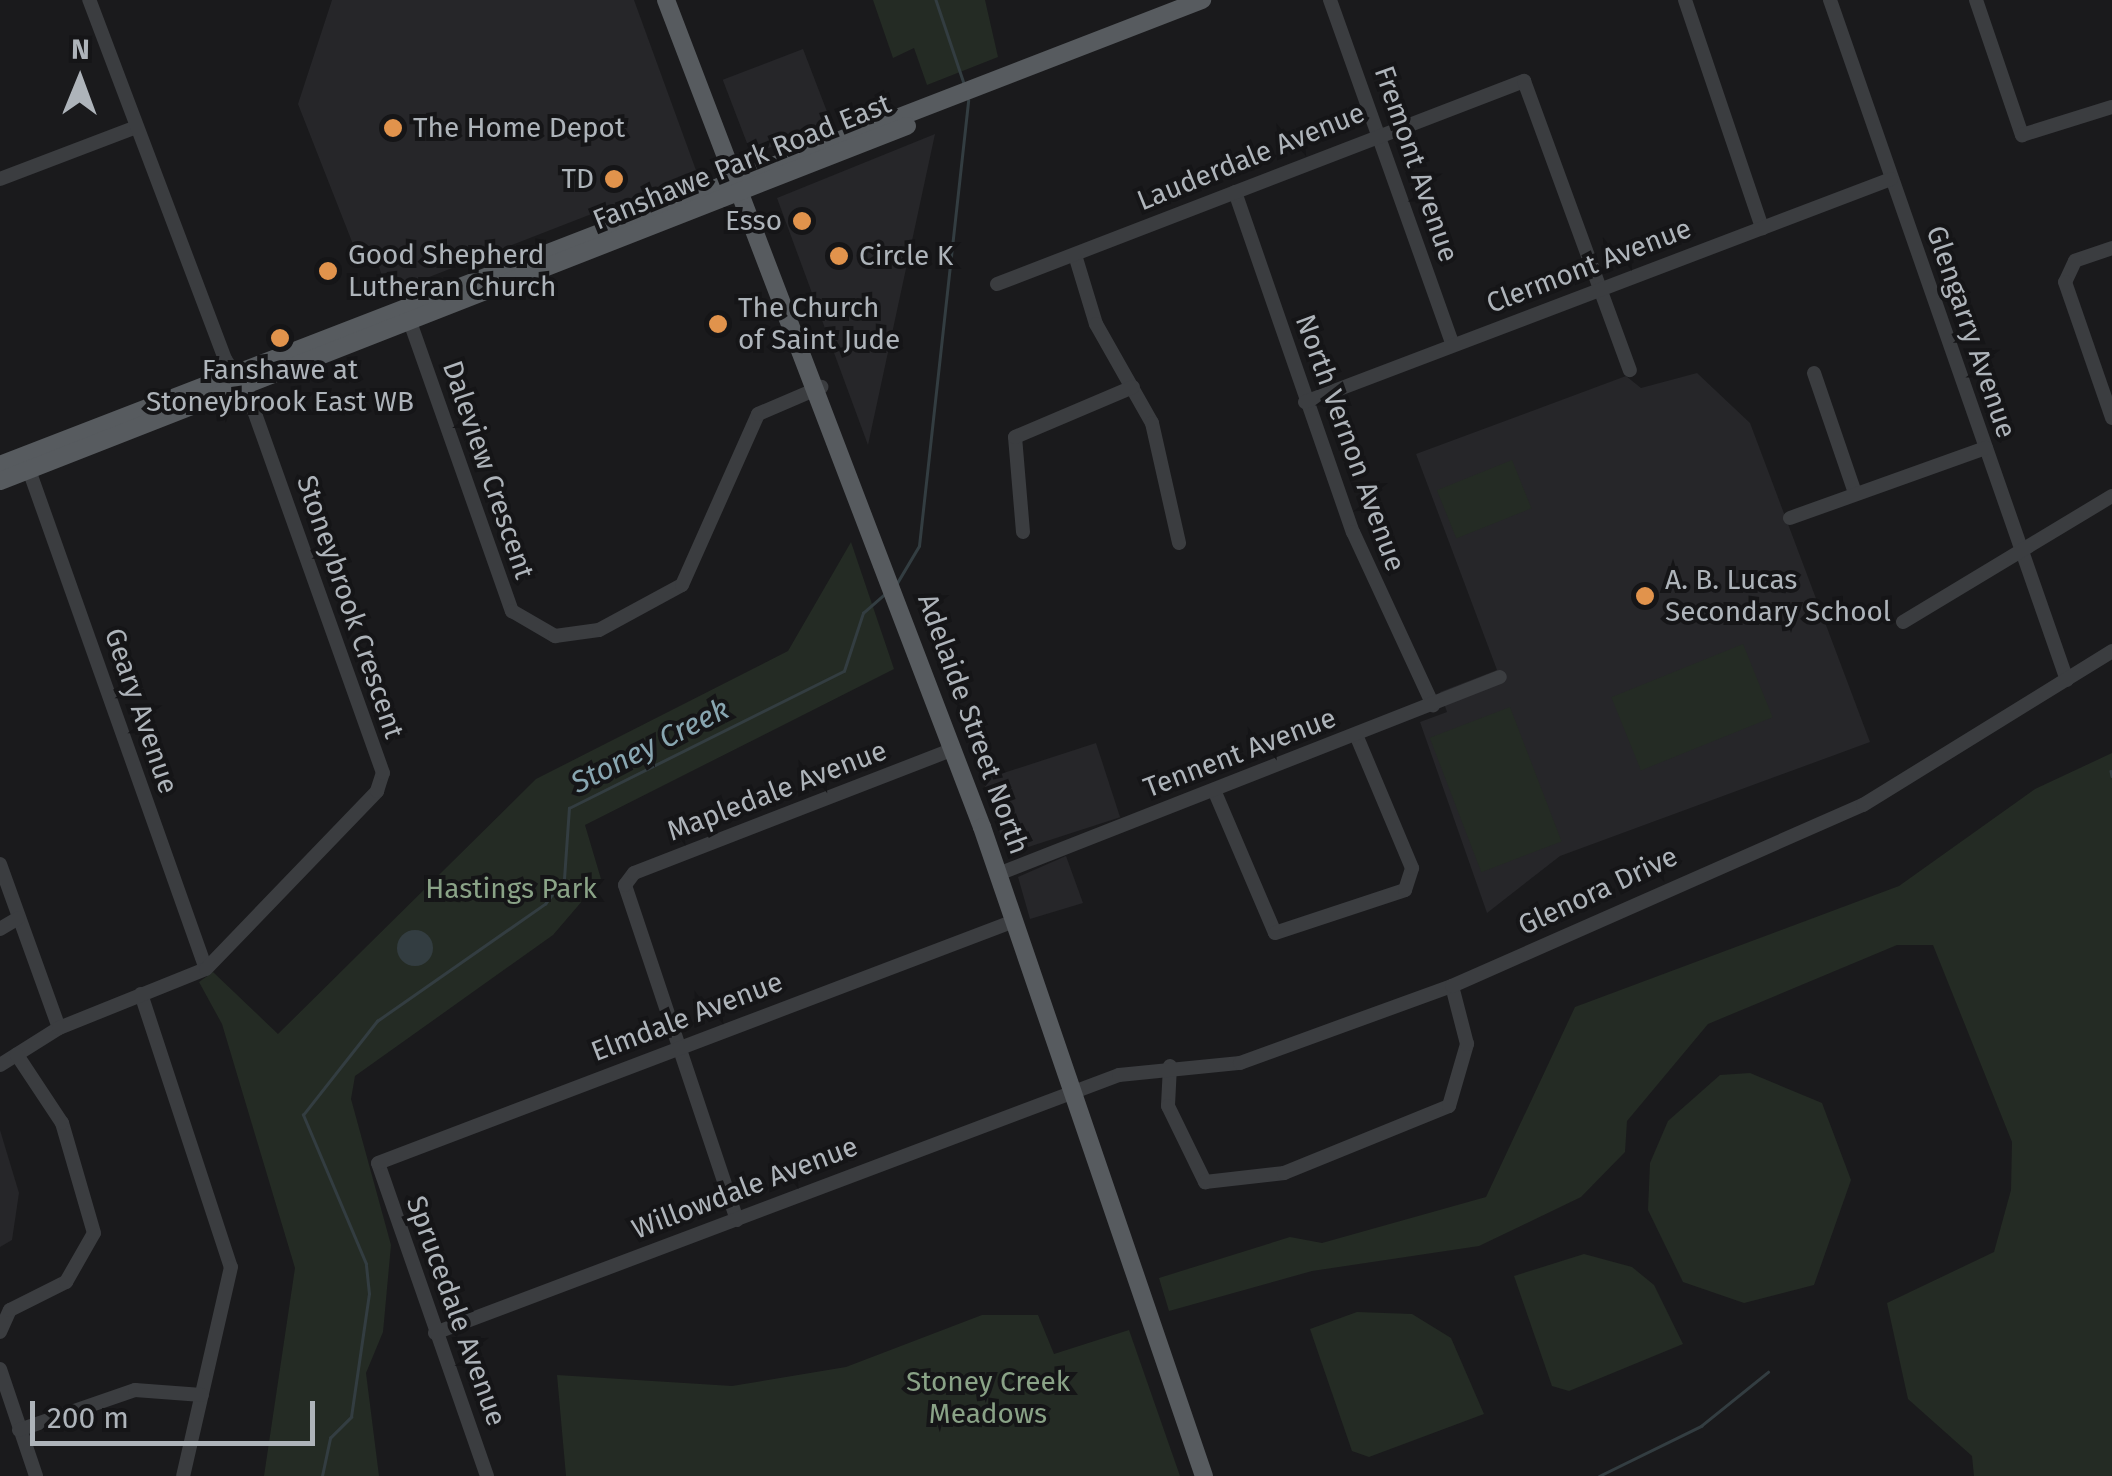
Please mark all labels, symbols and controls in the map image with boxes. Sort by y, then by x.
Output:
north arrow [30,30,130,130]
text: N [71,33,90,66]
street label: Fremont Avenue [1367,62,1465,266]
street label: Fanshawe Park Road East [588,87,896,237]
street label: Lauderdale Avenue [1132,96,1370,218]
place label: The Home Depot [413,111,625,145]
marker: The Home Depot [382,117,404,139]
place label: TD [561,162,594,196]
marker: TD [603,168,625,190]
place label: Esso [725,204,782,238]
marker: Esso [791,210,813,232]
street label: Clermont Avenue [1482,211,1696,321]
street label: Glengarry Avenue [1919,221,2023,443]
place label: Good Shepherd Lutheran Church [348,238,556,304]
place label: Circle K [859,239,953,273]
marker: Circle K [828,245,850,267]
marker: Good Shepherd Lutheran Church [317,260,339,282]
place label: The Church of Saint Jude [738,291,900,357]
street label: North Vernon Avenue [1288,310,1412,576]
marker: The Church of Saint Jude [707,313,729,335]
marker: Fanshawe at Stoneybrook East WB [269,327,291,349]
place label: Fanshawe at Stoneybrook East WB [146,353,414,419]
street label: Daleview Crescent [435,357,541,583]
street label: Stoneybrook Crescent [289,471,411,743]
place label: A. B. Lucas Secondary School [1665,563,1891,629]
marker: A. B. Lucas Secondary School [1634,585,1656,607]
street label: Adelaide Street North [910,589,1036,859]
street label: Geary Avenue [97,624,185,798]
water label: Stoney Creek [565,691,735,801]
street label: Tennent Avenue [1139,701,1341,805]
street label: Mapledale Avenue [663,734,891,848]
street label: Glenora Drive [1513,839,1683,943]
park label: Hastings Park [425,872,597,906]
street label: Elmdale Avenue [587,965,787,1069]
street label: Willowdale Avenue [627,1129,863,1247]
street label: Sprucedale Avenue [399,1191,513,1431]
park label: Stoney Creek Meadows [906,1365,1070,1431]
scale bar [35,1381,320,1443]
text: 200 m [47,1400,129,1436]

